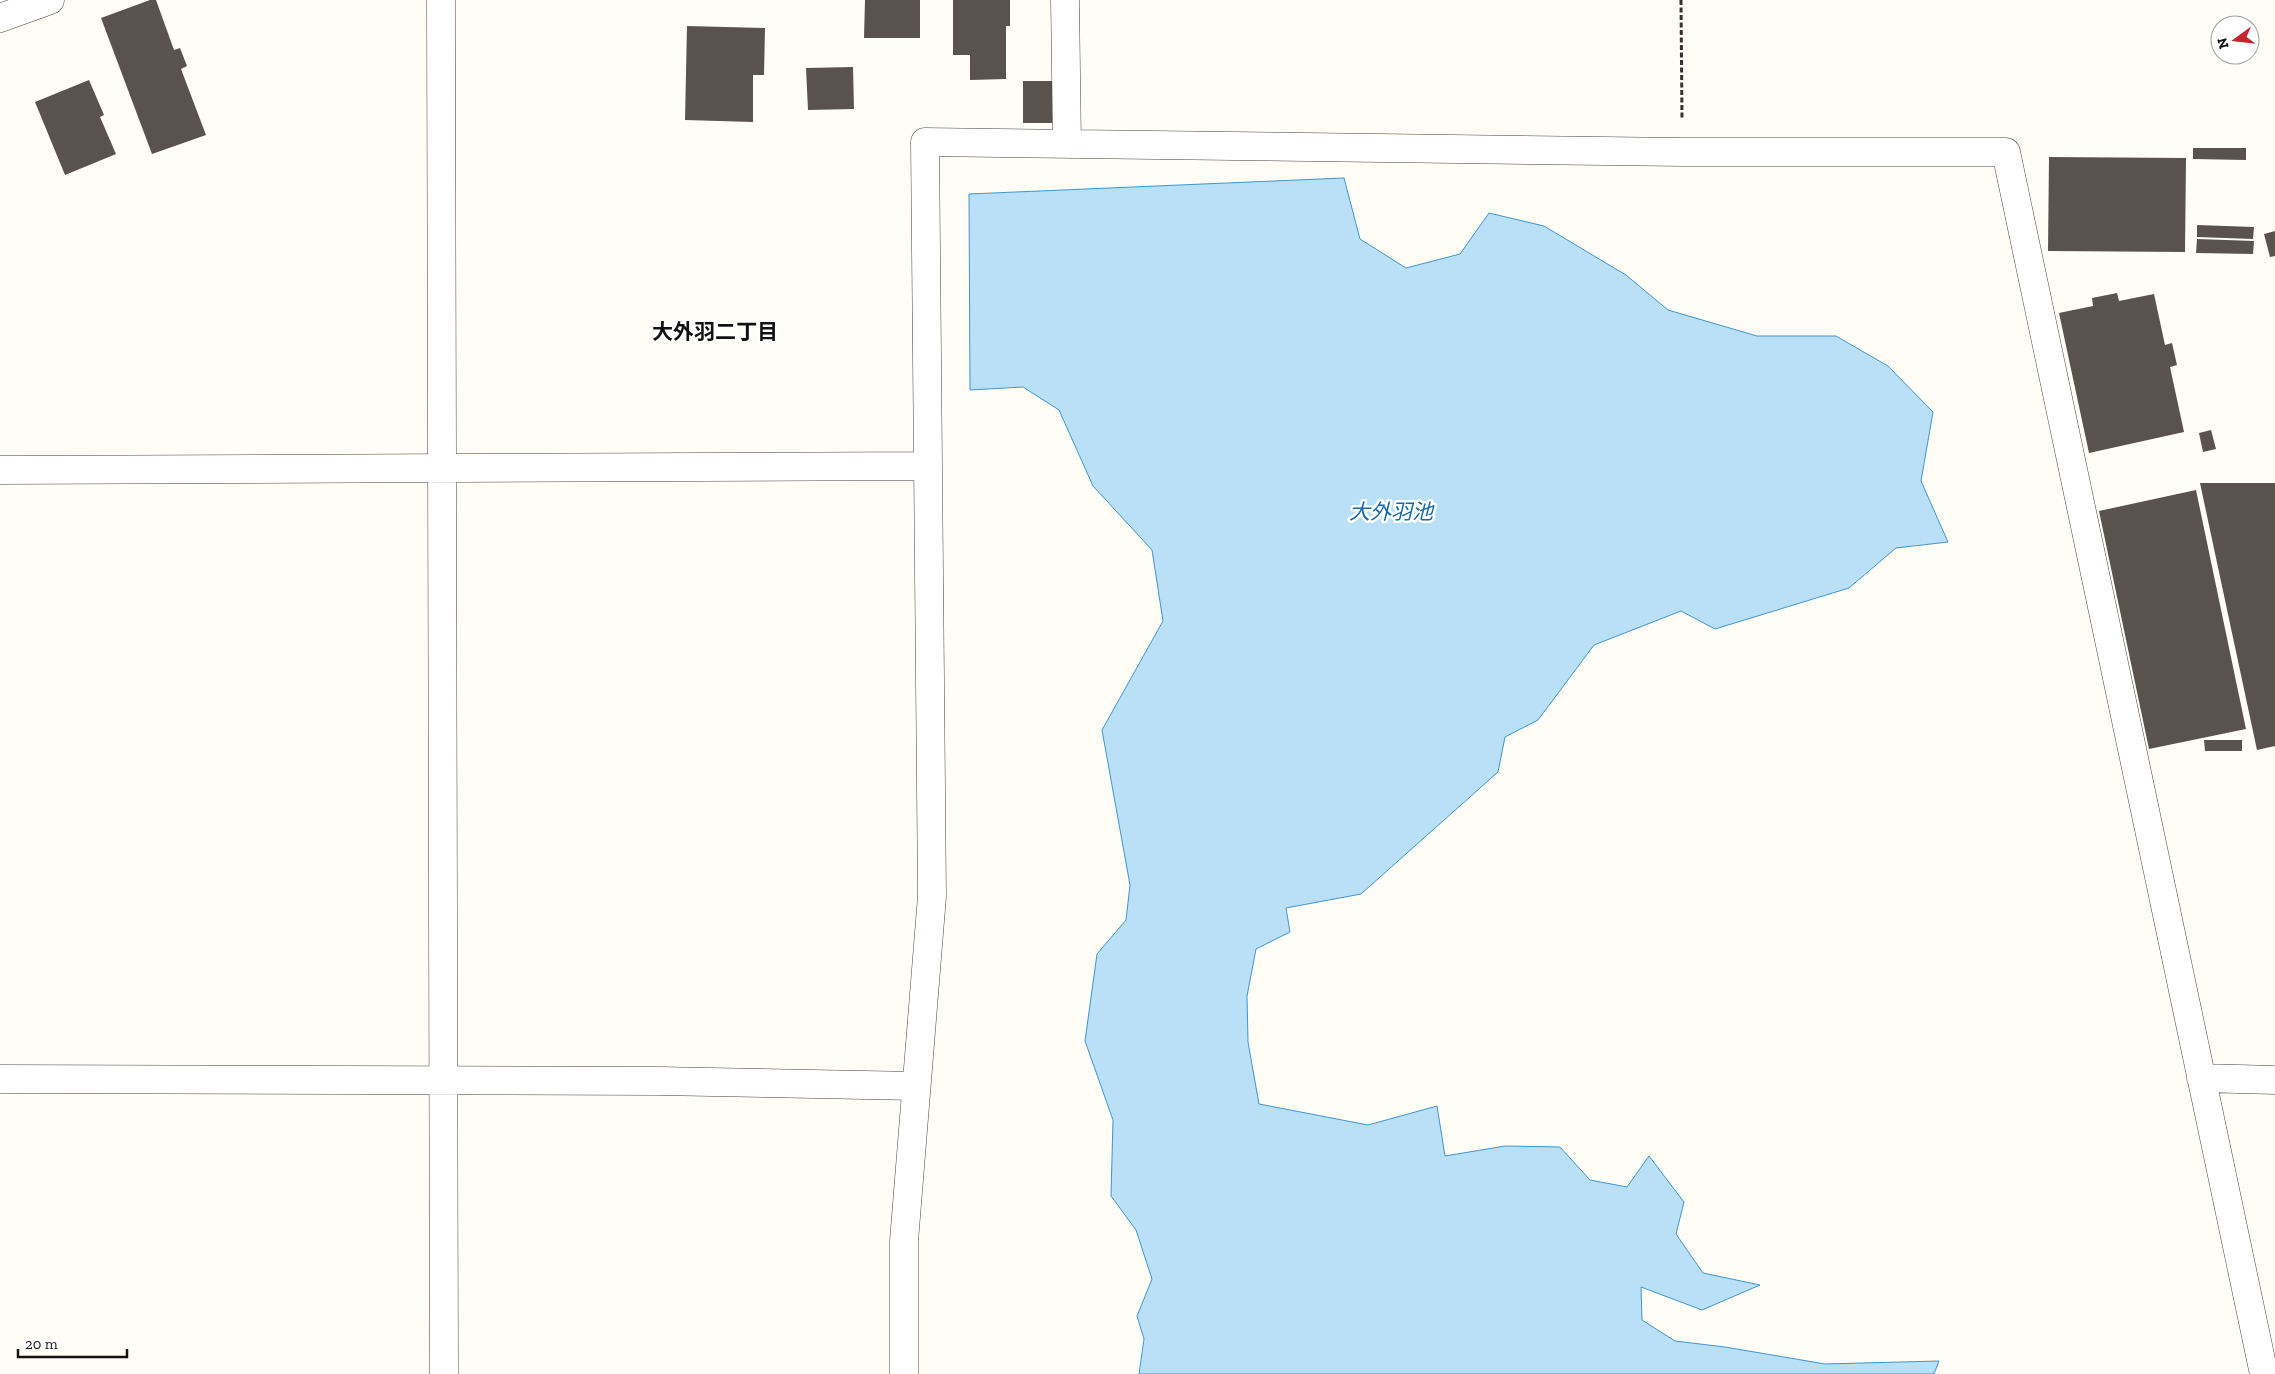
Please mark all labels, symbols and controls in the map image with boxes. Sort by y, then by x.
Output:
north arrow [2210,15,2260,65]
text: N [2213,36,2233,51]
district label: 大外羽二丁目 [652,319,778,344]
water label: 大外羽池 [1349,499,1435,524]
scale bar [18,1326,126,1358]
text: 20 m [25,1335,58,1353]

